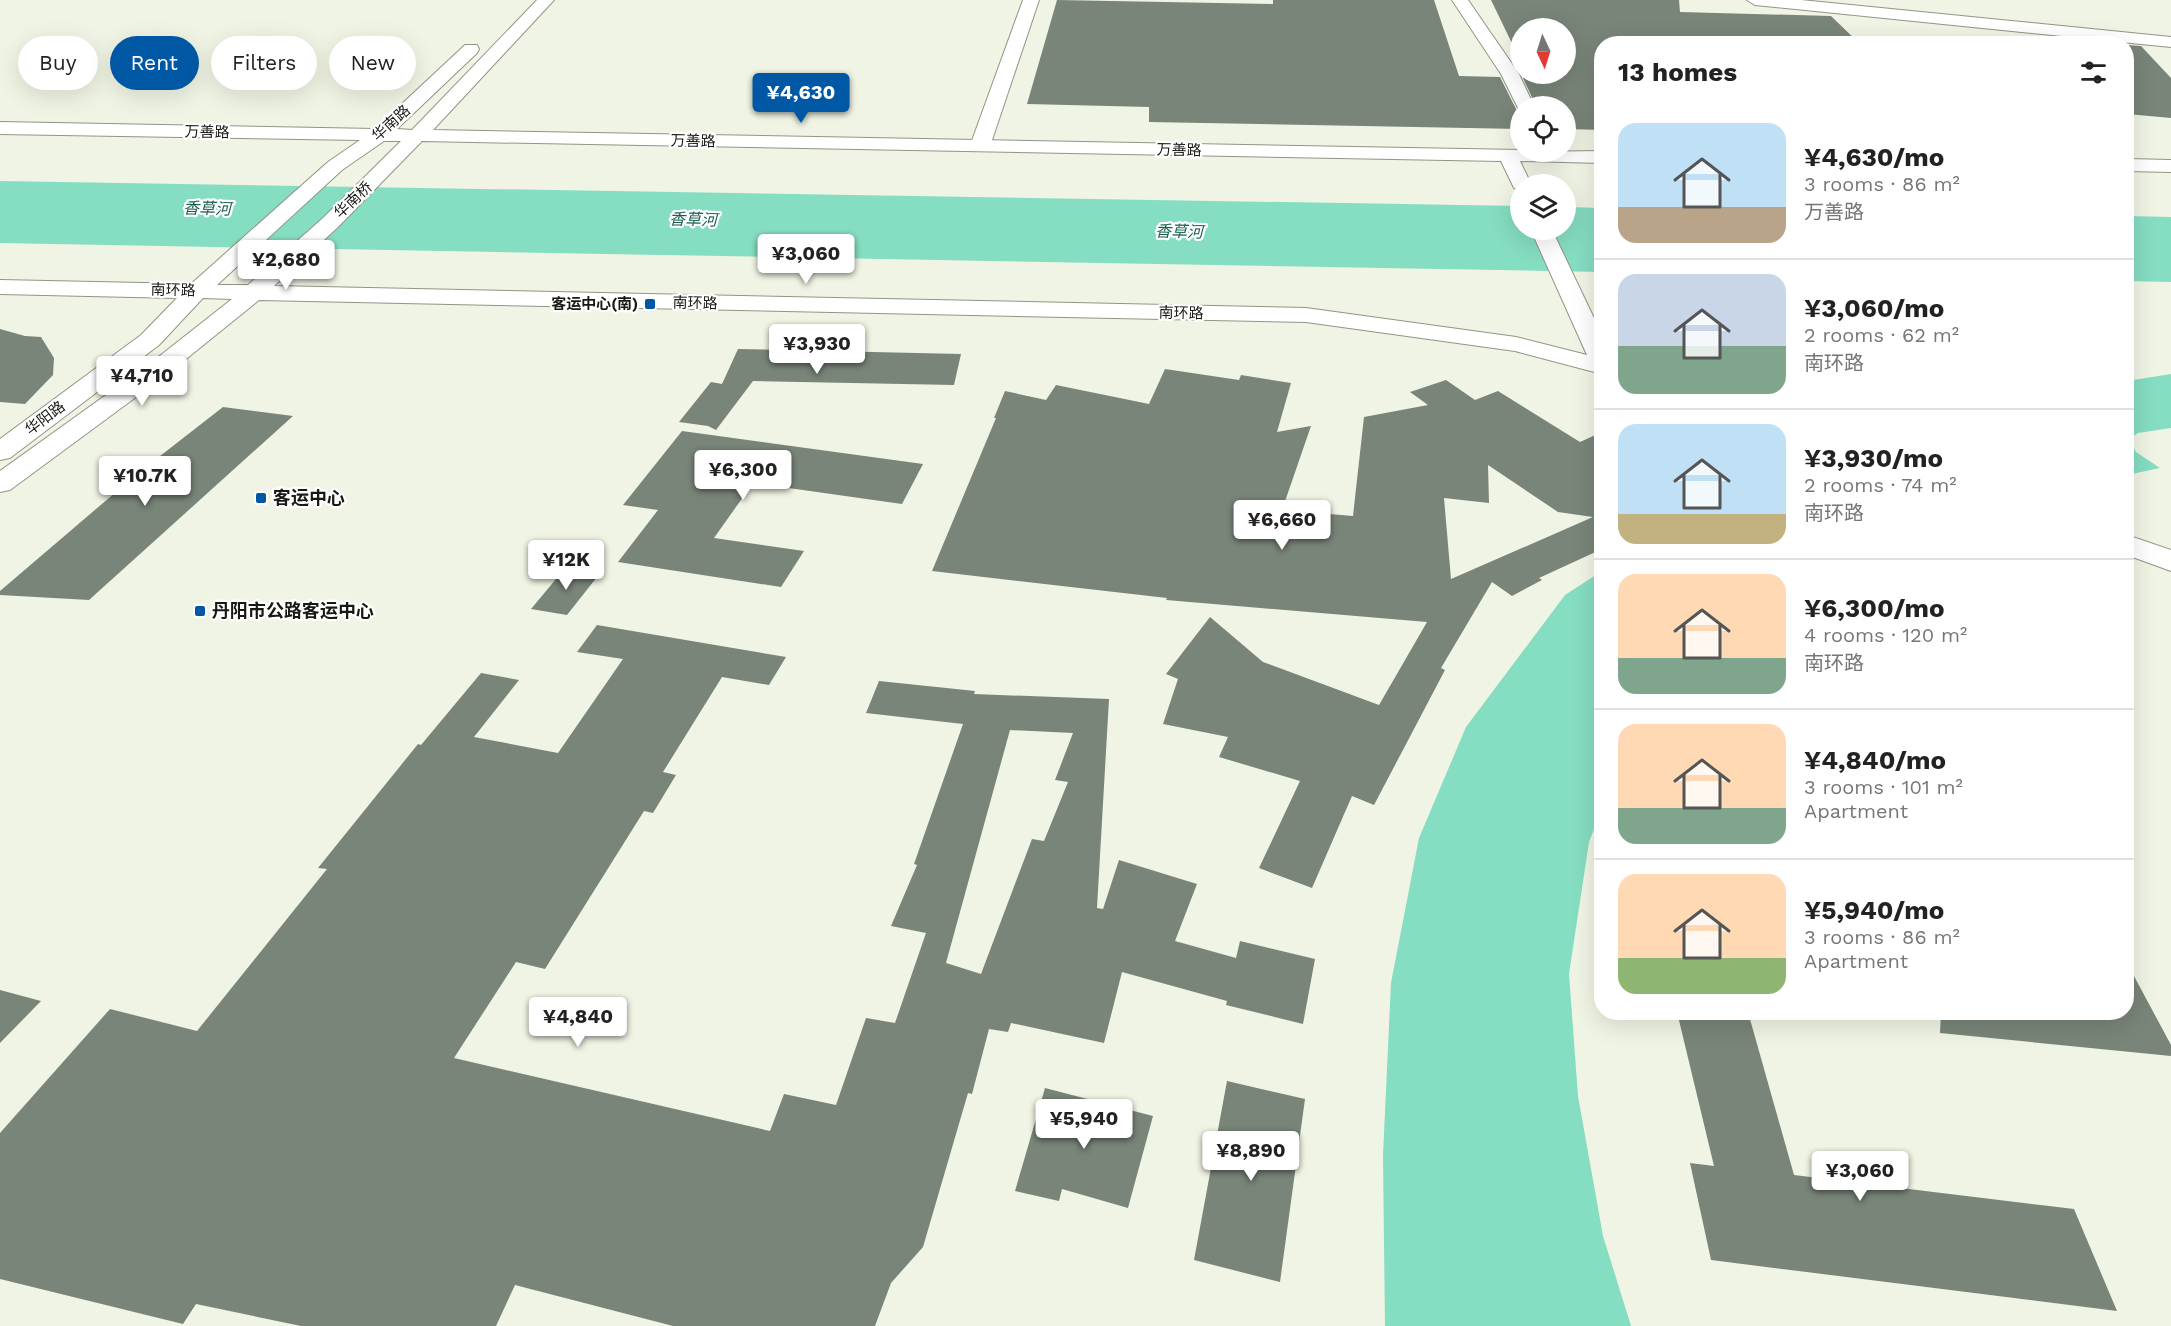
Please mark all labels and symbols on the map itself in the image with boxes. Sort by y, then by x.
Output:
north arrow [1510,18,1576,84]
pin: ¥4,630 [752,73,850,124]
street label: 华南路 [368,101,414,145]
street label: 万善路 [184,123,230,141]
street label: 万善路 [670,132,716,150]
street label: 万善路 [1156,141,1202,159]
street label: 华南桥 [330,178,376,222]
water label: 香草河 [183,199,234,218]
water label: 香草河 [669,210,720,229]
water label: 香草河 [1155,222,1206,241]
pin: ¥3,060 [757,234,855,285]
pin: ¥2,680 [237,240,335,291]
street label: 南环路 [150,281,196,299]
street label: 南环路 [672,294,718,312]
place label: 客运中心(南) [551,295,638,313]
marker: 客运中心(南) [643,297,657,311]
street label: 南环路 [1158,304,1204,322]
pin: ¥3,930 [768,324,866,375]
pin: ¥4,710 [93,356,191,407]
street label: 华阳路 [22,397,68,439]
pin: ¥6,300 [694,450,792,501]
pin: ¥10.7K [96,456,194,507]
place label: 客运中心 [273,487,345,508]
marker: 客运中心 [254,491,268,505]
pin: ¥6,660 [1233,500,1331,551]
pin: ¥12K [530,540,602,591]
place label: 丹阳市公路客运中心 [212,600,374,621]
marker: 丹阳市公路客运中心 [193,604,207,618]
pin: ¥4,840 [529,997,627,1048]
pin: ¥5,940 [1035,1099,1133,1150]
pin: ¥8,890 [1202,1131,1300,1182]
pin: ¥3,060 [1811,1151,1909,1202]

